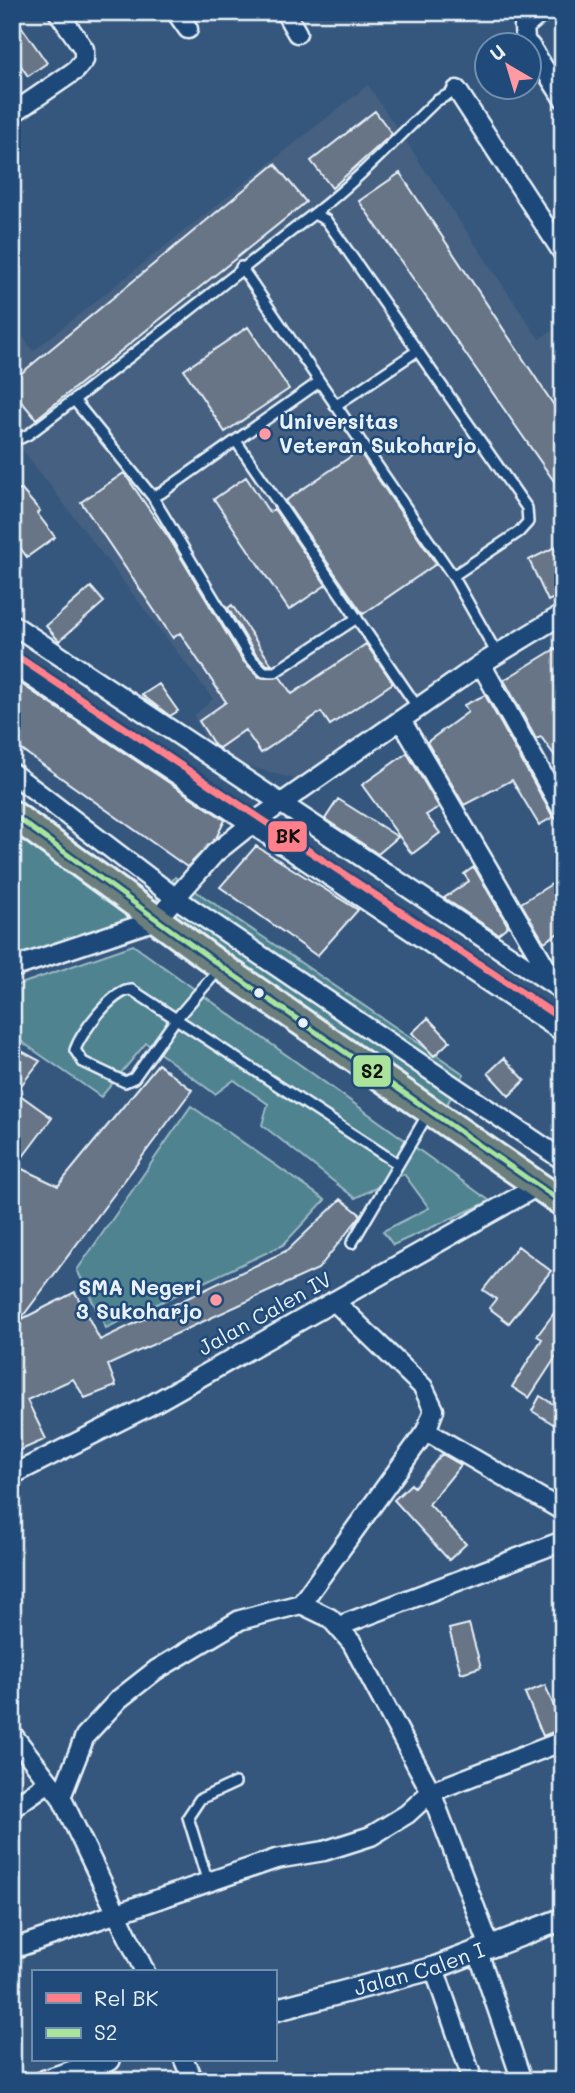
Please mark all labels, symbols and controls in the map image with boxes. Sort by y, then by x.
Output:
north arrow [474,32,544,102]
text: U [484,38,510,66]
place label: Universitas Veteran Sukoharjo [279,407,477,458]
marker: Universitas Veteran Sukoharjo [257,426,273,442]
line badge: BK [267,820,308,853]
text: BK [275,823,301,848]
unlabelled marker [252,986,266,1000]
unlabelled marker [296,1016,310,1030]
line badge: S2 [352,1054,392,1088]
text: S2 [361,1058,383,1083]
street label: Jalan Calen IV [193,1265,336,1361]
place label: SMA Negeri 3 Sukoharjo [76,1273,202,1324]
marker: SMA Negeri 3 Sukoharjo [208,1292,224,1308]
street label: Jalan Calen I [351,1935,488,2001]
legend [32,1970,276,2062]
text: Rel BK [94,1984,158,2011]
text: S2 [94,2018,118,2045]

